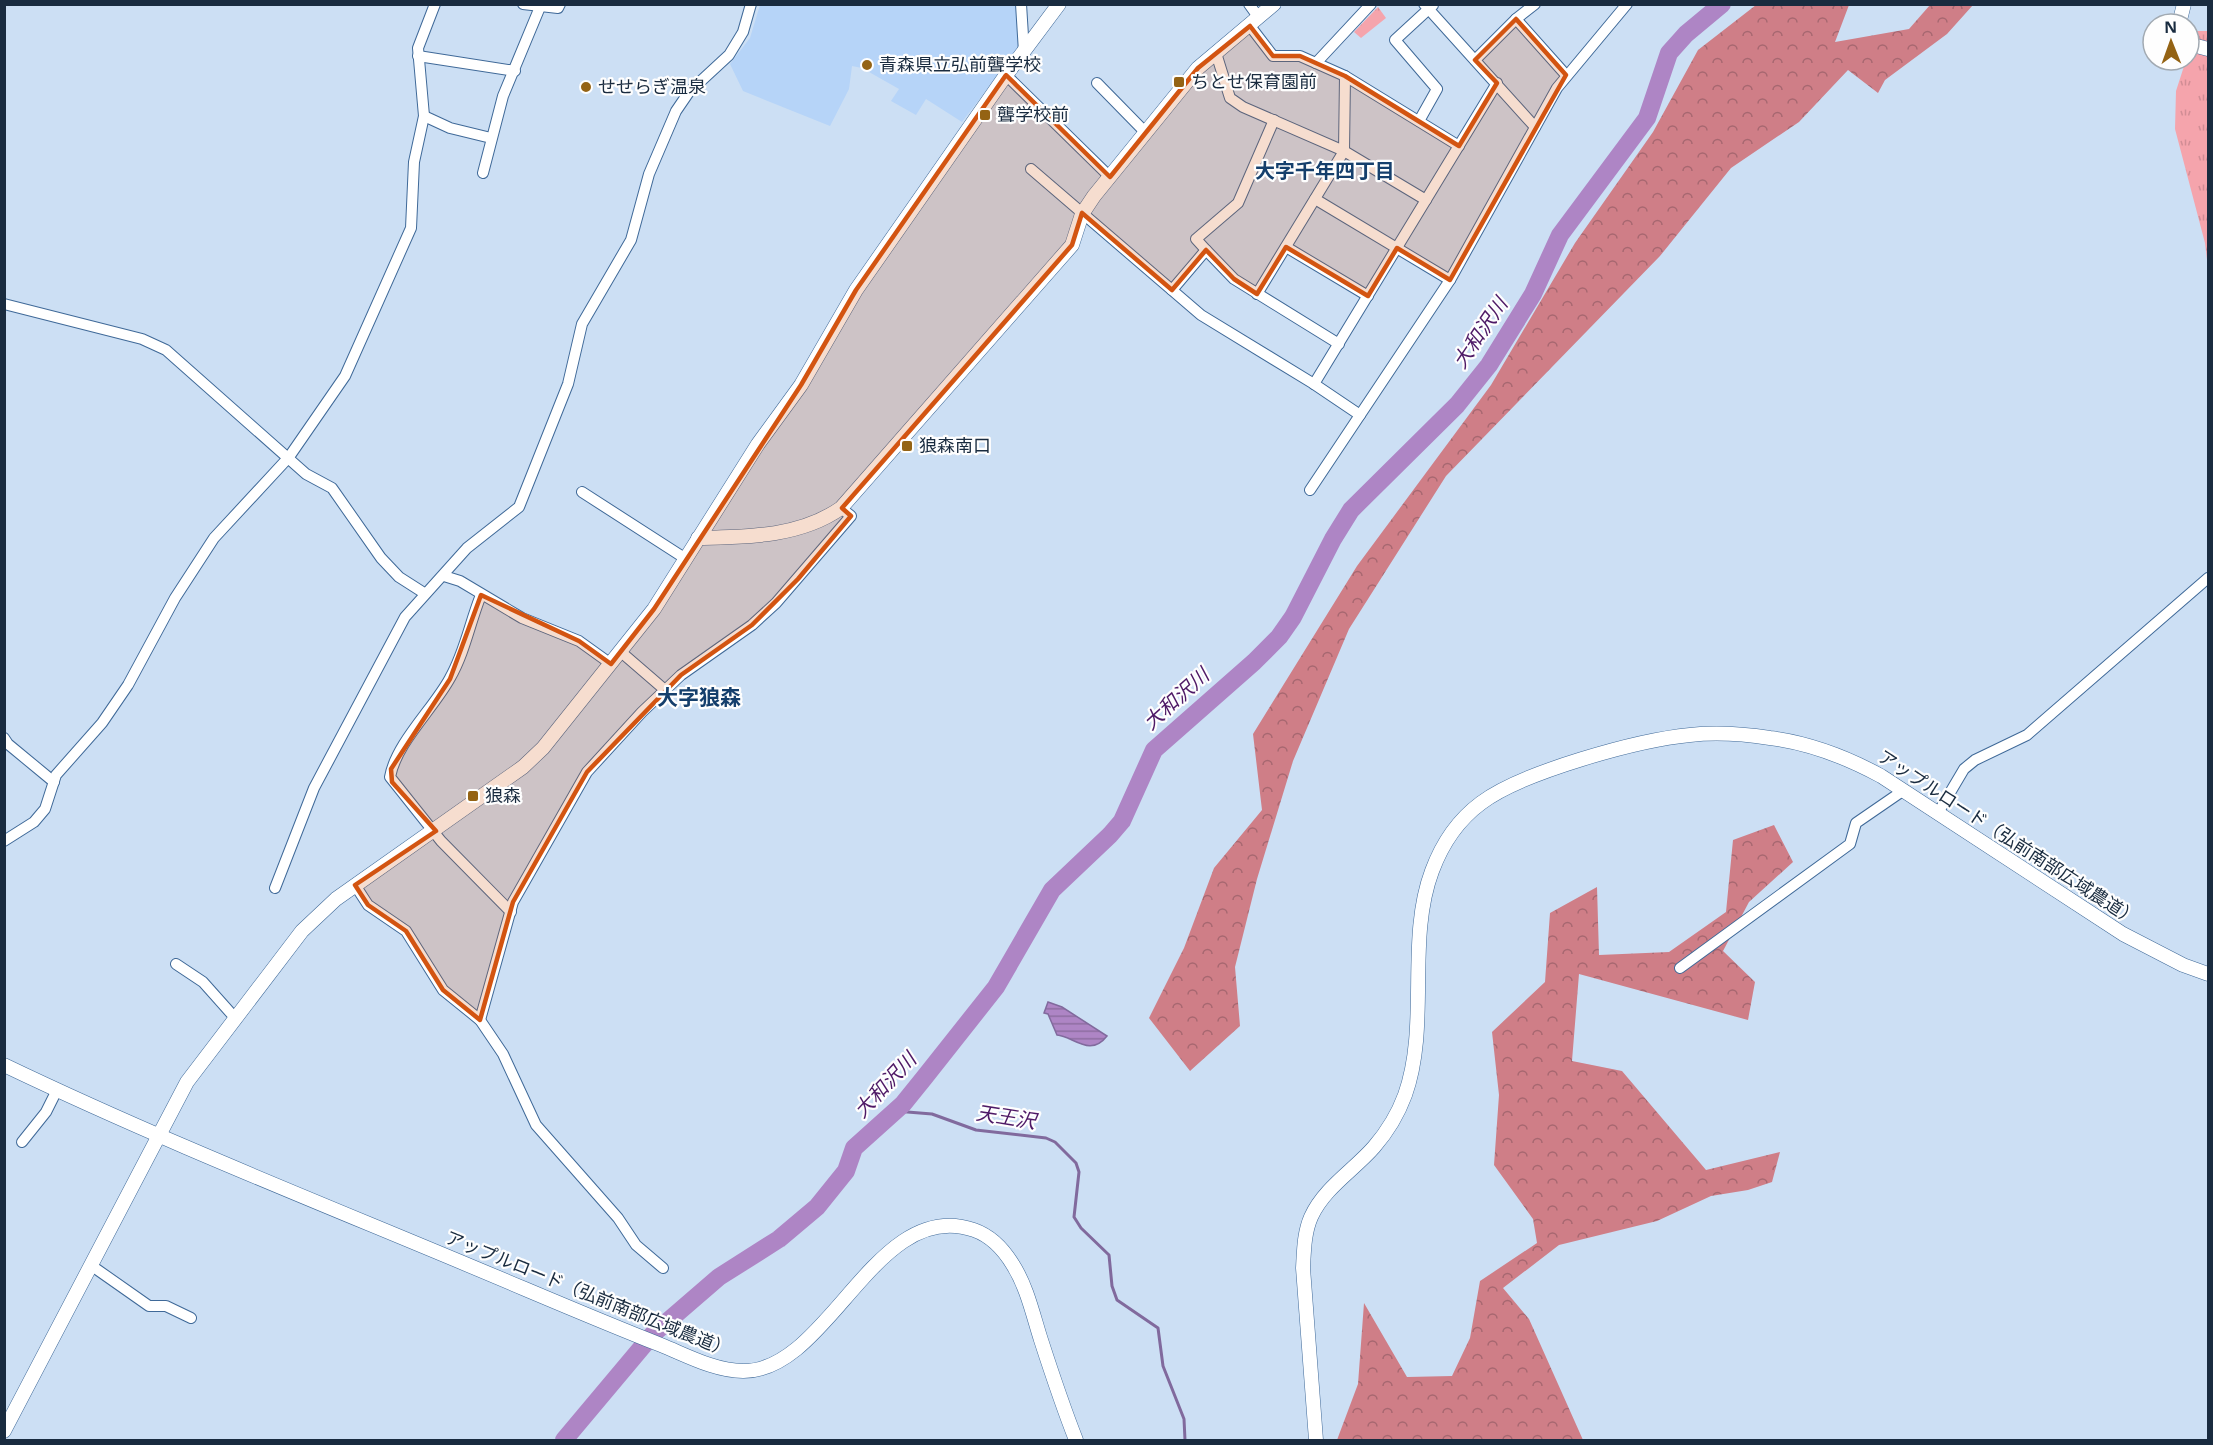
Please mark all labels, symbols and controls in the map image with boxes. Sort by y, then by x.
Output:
north arrow [2141,12,2201,72]
text: N [2164,16,2177,38]
place label: 青森県立弘前聾学校 [879,52,1041,76]
marker: 青森県立弘前聾学校 [860,58,874,72]
place label: ちとせ保育園前 [1191,69,1317,93]
place label: せせらぎ温泉 [598,74,706,98]
marker: ちとせ保育園前 [1172,75,1186,89]
marker: せせらぎ温泉 [579,80,593,94]
place label: 聾学校前 [997,102,1069,126]
marker: 聾学校前 [978,108,992,122]
district label: 大字千年四丁目 [1255,157,1395,184]
water label: 大和沢川 [1446,290,1514,373]
place label: 狼森南口 [919,433,991,457]
marker: 狼森南口 [900,439,914,453]
water label: 大和沢川 [1137,660,1216,735]
district label: 大字狼森 [657,683,741,711]
street label: アップルロード（弘前南部広域農道） [1874,744,2143,931]
place label: 狼森 [485,783,521,807]
marker: 狼森 [466,789,480,803]
water label: 大和沢川 [847,1045,923,1123]
water label: 天王沢 [974,1098,1041,1135]
street label: アップルロード（弘前南部広域農道） [442,1225,735,1362]

